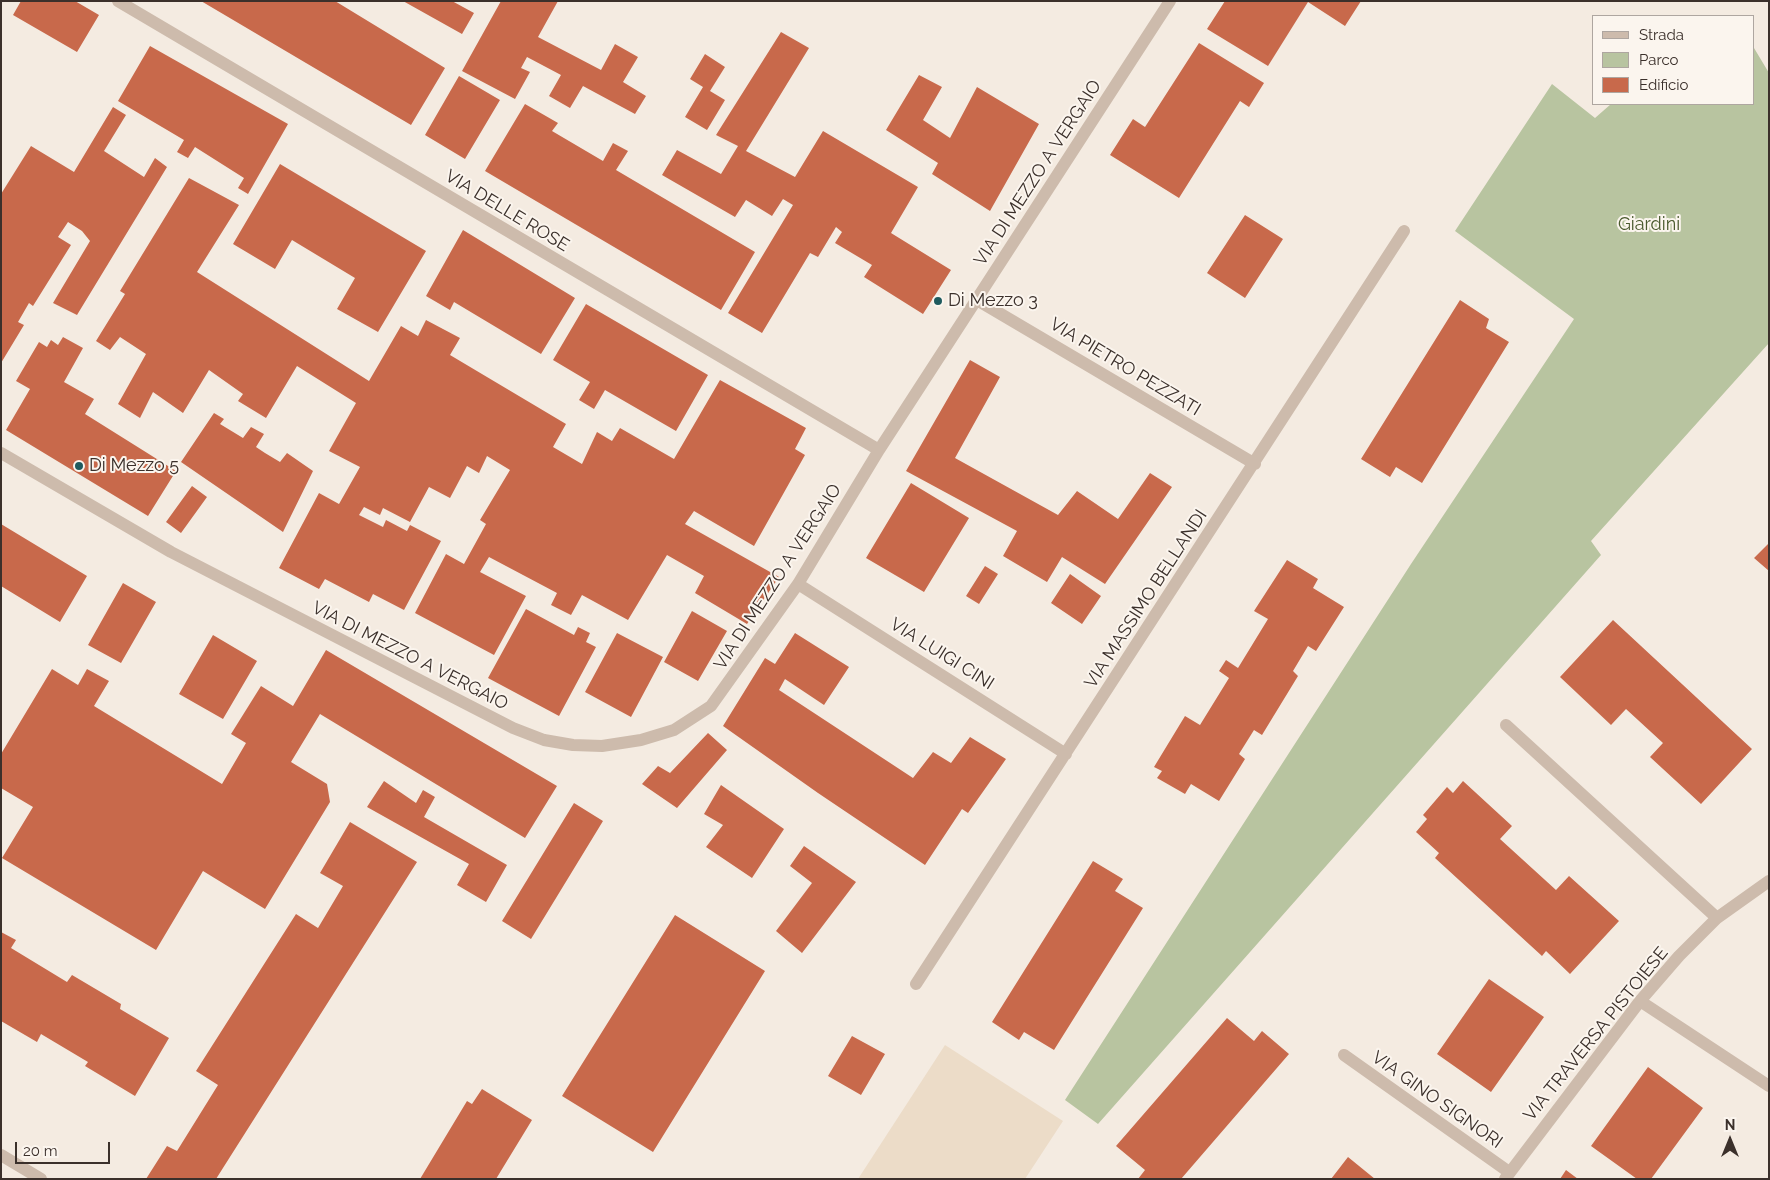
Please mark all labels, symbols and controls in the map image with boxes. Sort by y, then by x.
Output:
legend [1592,15,1755,105]
text: Strada [1639,26,1684,44]
text: Parco [1639,51,1679,69]
street label: VIA DI MEZZO A VERGAIO [970,76,1106,270]
text: Edificio [1639,76,1689,94]
street label: VIA DELLE ROSE [441,165,573,257]
park label: Giardini [1618,214,1680,236]
place label: Di Mezzo 3 [948,290,1038,312]
marker: Di Mezzo 3 [932,295,944,307]
street label: VIA PIETRO PEZZATI [1046,313,1204,421]
place label: Di Mezzo 5 [89,455,179,477]
marker: Di Mezzo 5 [73,460,85,472]
street label: VIA DI MEZZO A VERGAIO [710,480,846,674]
street label: VIA MASSIMO BELLANDI [1080,506,1212,692]
street label: VIA DI MEZZO A VERGAIO [308,597,512,715]
street label: VIA LUIGI CINI [886,613,998,695]
street label: VIA TRAVERSA PISTOIESE [1519,943,1673,1125]
street label: VIA GINO SIGNORI [1367,1047,1507,1153]
north arrow [1705,1115,1755,1165]
text: N [1725,1117,1735,1133]
scale bar [18,1132,112,1164]
text: 20 m [23,1142,58,1160]

